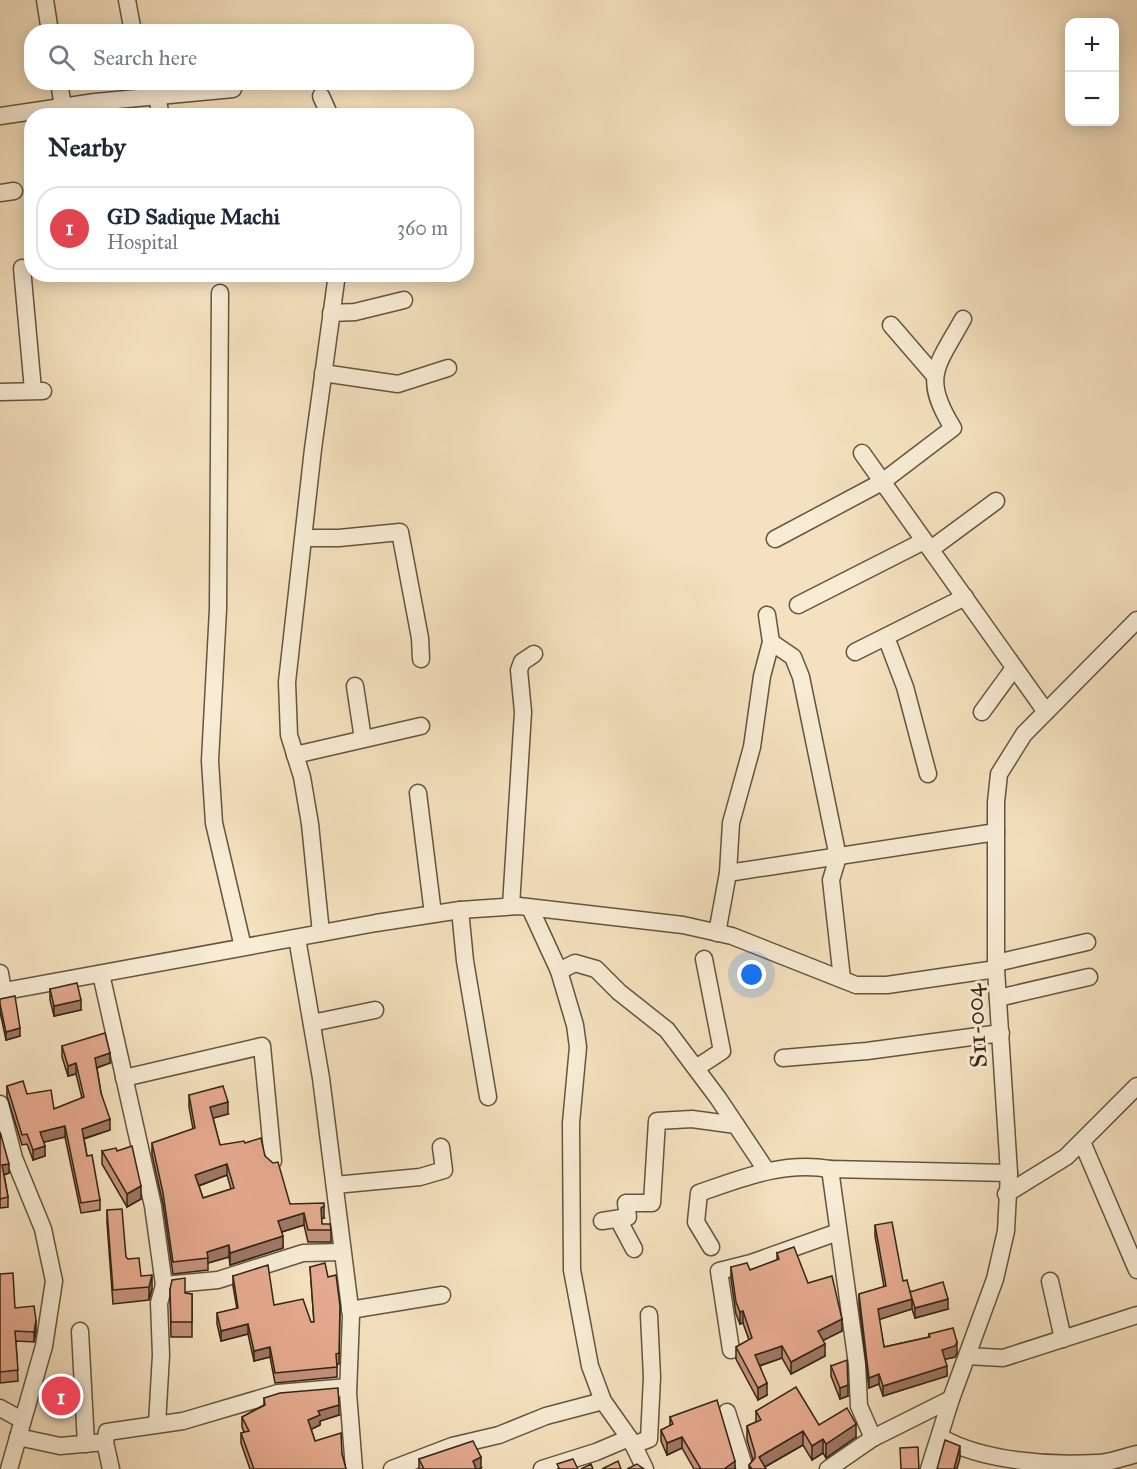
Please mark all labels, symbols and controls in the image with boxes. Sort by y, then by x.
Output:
map controls [1065,18,1119,126]
button: + [1065,18,1119,72]
search box [24,24,474,90]
icon: search [45,41,78,74]
text: Search here [93,44,197,71]
button: − [1065,72,1119,126]
text: Nearby [48,131,126,163]
text: GD Sadique Machi [107,203,280,230]
text: 1 [66,216,73,240]
text: 360 m [397,216,448,240]
text: Hospital [107,230,178,254]
your location [737,960,766,989]
street label: S11-004 [958,982,994,1069]
pin: 1 [42,1374,80,1418]

